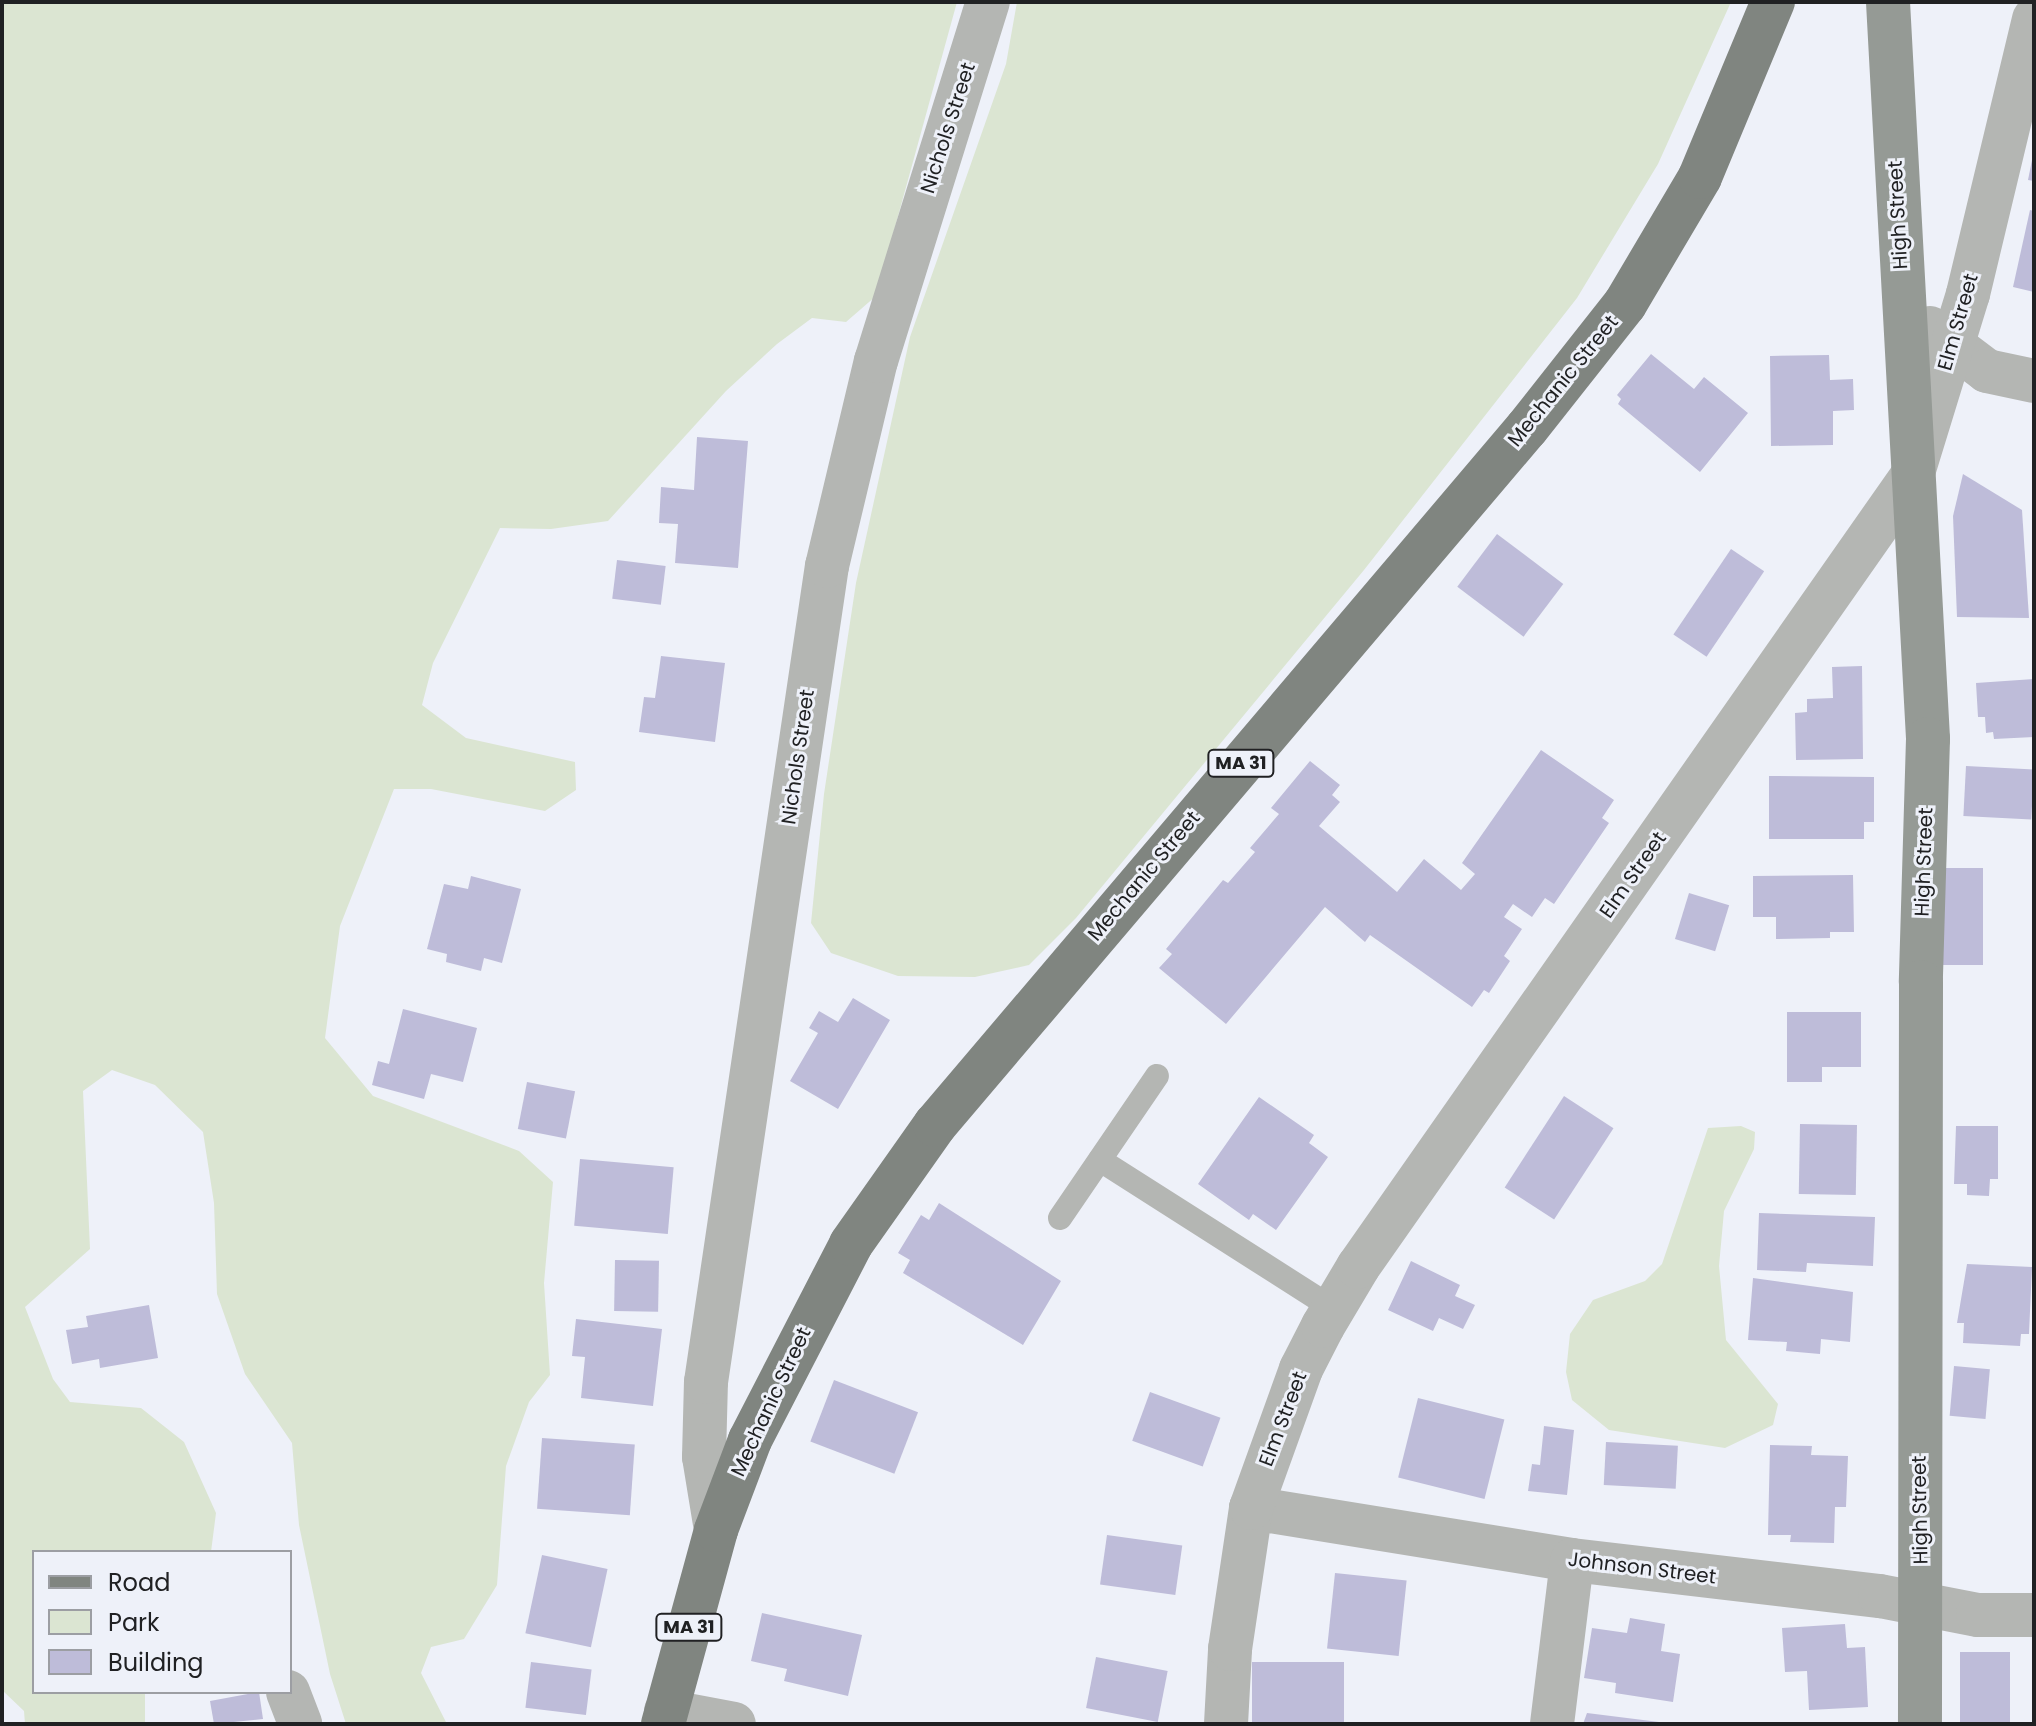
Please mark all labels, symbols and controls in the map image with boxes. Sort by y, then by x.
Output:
street label: Nichols Street [916,60,980,196]
street label: High Street [1883,160,1913,270]
street label: Elm Street [1933,271,1983,373]
street label: Mechanic Street [1503,311,1623,451]
street label: Nichols Street [777,688,819,826]
road number: MA 31 [1207,749,1275,777]
street label: Mechanic Street [1083,806,1205,946]
street label: High Street [1910,807,1938,917]
street label: Elm Street [1595,827,1671,923]
street label: Mechanic Street [726,1324,816,1480]
street label: Elm Street [1254,1368,1312,1470]
street label: High Street [1907,1455,1933,1565]
street label: Johnson Street [1567,1547,1717,1589]
legend [32,1550,292,1694]
text: Road [108,1566,170,1599]
text: Park [108,1606,159,1639]
road number: MA 31 [655,1613,723,1641]
text: Building [108,1646,204,1679]

